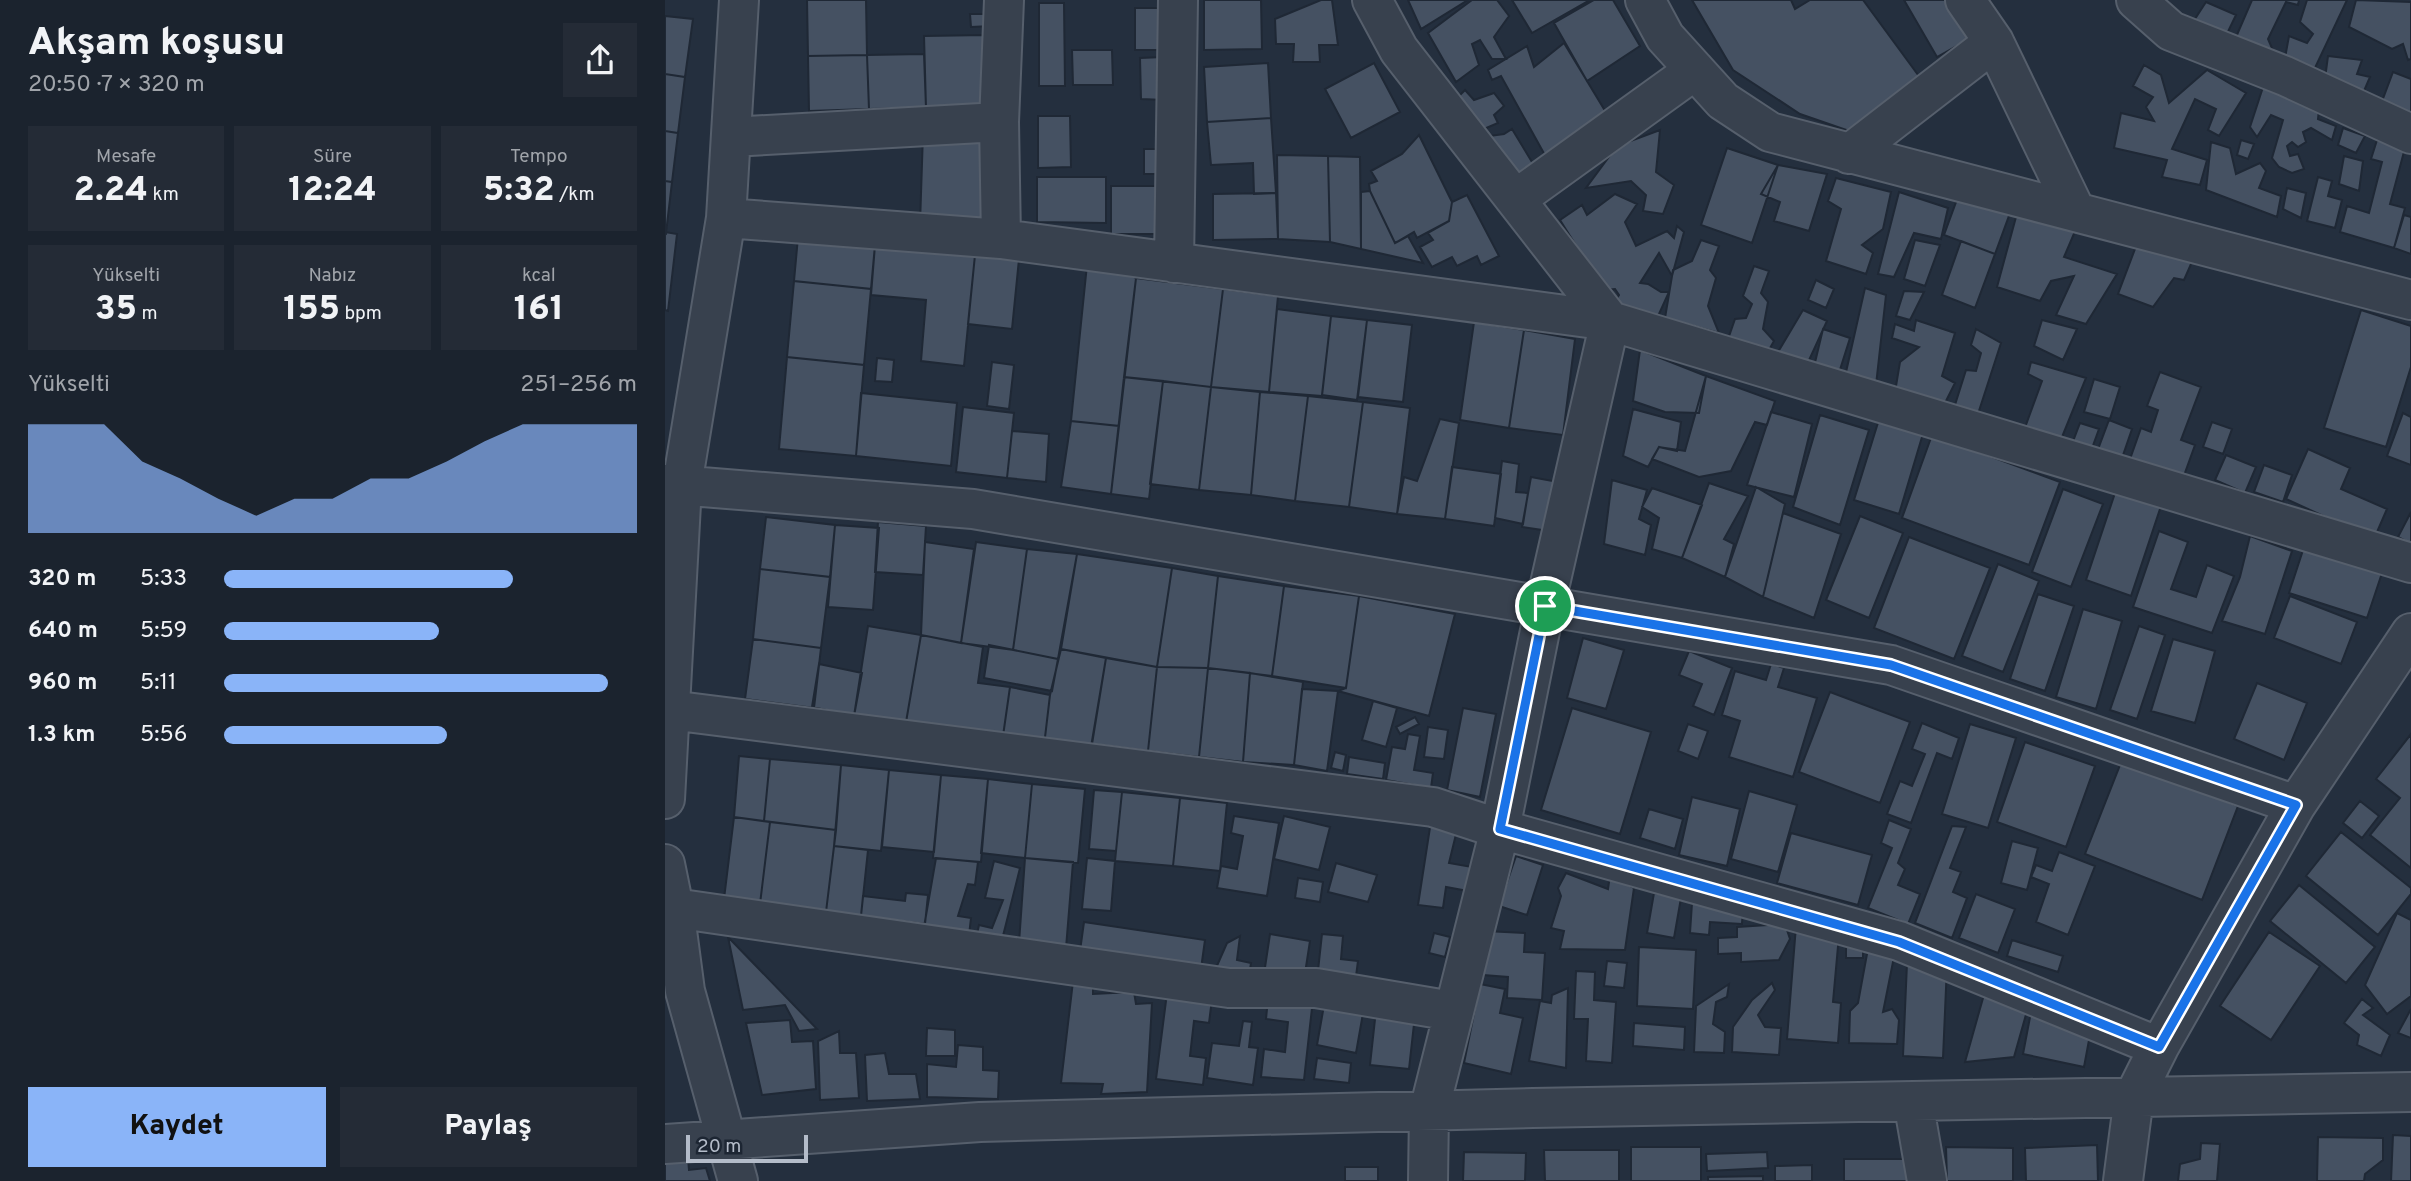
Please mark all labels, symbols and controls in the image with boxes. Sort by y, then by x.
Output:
text: Akşam koşusu [28,20,285,69]
button: share [563,23,637,97]
text: 20:50 · 7 × 320 m [28,71,205,100]
text: Mesafe [96,145,156,169]
text: Süre [313,145,352,169]
text: Tempo [510,145,568,169]
text: 2.24 [74,169,148,213]
text: 12:24 [288,169,377,213]
text: 5:32 [483,169,555,213]
text: km [148,183,179,207]
text: /km [555,183,595,207]
text: Yükselti [92,264,160,288]
text: Nabız [309,264,356,288]
text: kcal [522,264,556,288]
text: 35 [95,288,137,332]
text: 155 [283,288,340,332]
text: 161 [514,288,564,332]
text: m [137,302,158,326]
text: bpm [340,302,382,326]
text: Yükselti [28,371,110,400]
text: 251–256 m [520,371,637,400]
text: 320 m [28,565,96,594]
text: 5:33 [140,565,187,594]
pin [1515,576,1575,636]
icon: arrive [1526,587,1564,625]
text: 640 m [28,617,98,646]
text: 5:59 [140,617,187,646]
text: 960 m [28,669,97,698]
text: 5:11 [140,669,177,698]
text: 1.3 km [28,721,95,750]
text: 5:56 [140,721,187,750]
button: Kaydet [28,1087,326,1167]
button: Paylaş [340,1087,637,1167]
scale bar [686,1132,809,1164]
text: 20 m [697,1135,741,1159]

